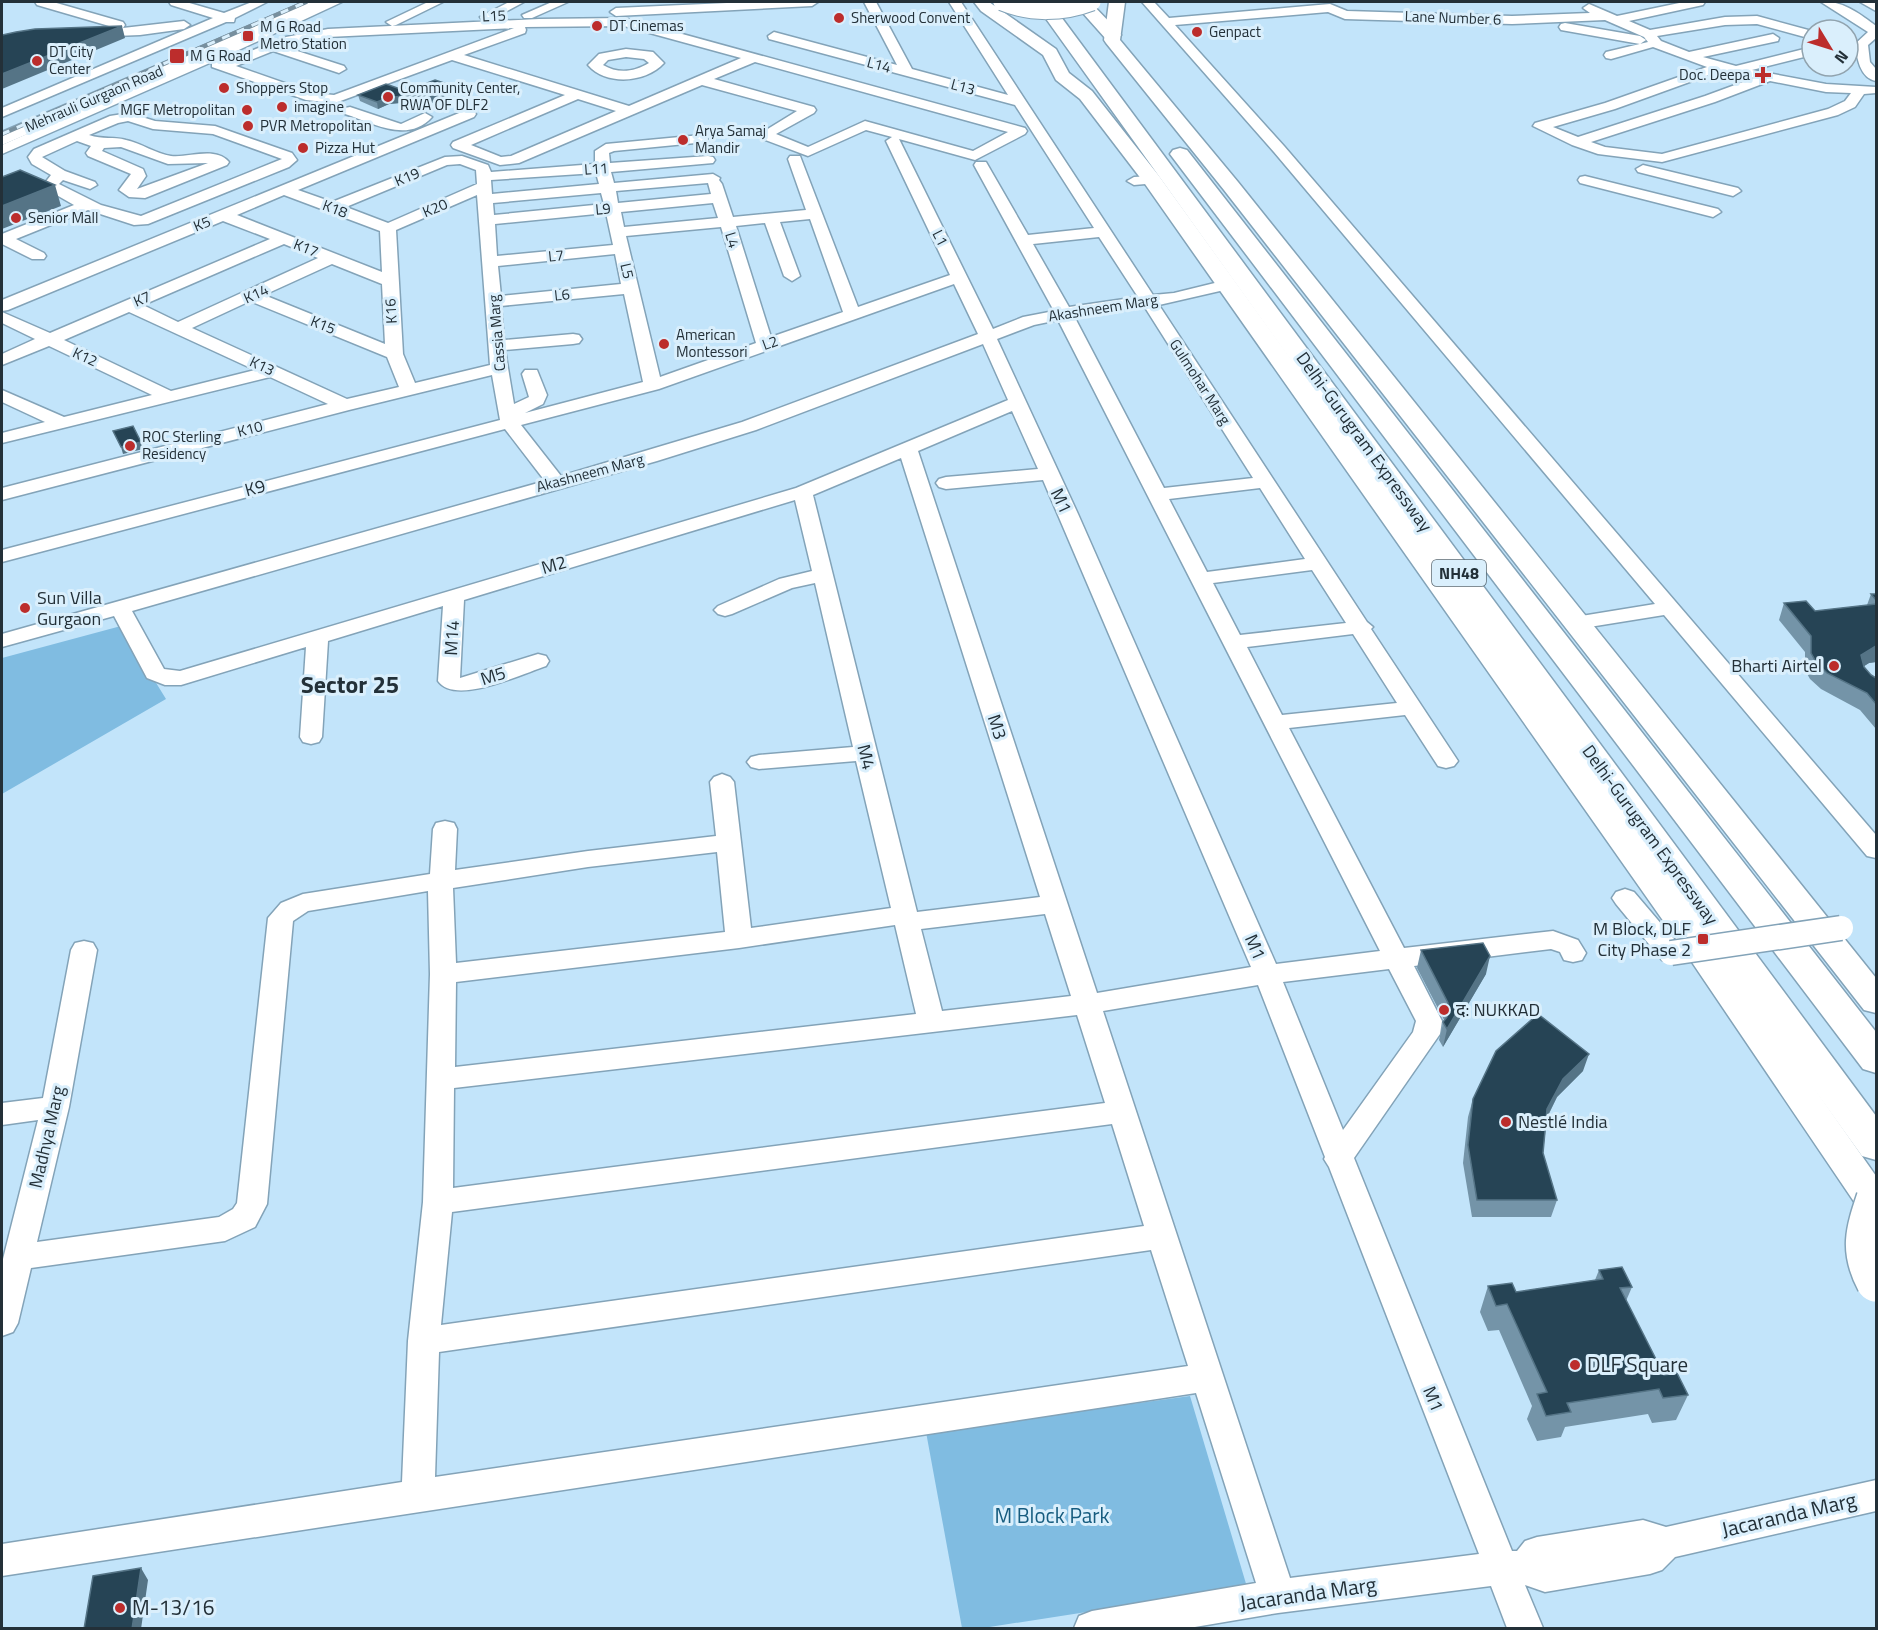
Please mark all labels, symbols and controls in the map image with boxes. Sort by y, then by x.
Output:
street label: L15 [481,3,507,28]
street label: Lane Number 6 [1404,4,1502,31]
place label: Sherwood Convent [851,6,971,29]
marker: Sherwood Convent [832,11,846,25]
place label: DT Cinemas [609,14,684,37]
place label: M G Road Metro Station [260,15,347,55]
north arrow [1800,18,1860,78]
marker: DT Cinemas [590,19,604,33]
place label: Genpact [1209,20,1262,43]
marker: Genpact [1190,25,1204,39]
marker: M G Road Metro Station [241,29,255,43]
place label: DT City Center [49,40,93,80]
place label: M G Road [190,44,251,67]
text: N [1829,45,1855,69]
marker: M G Road [168,47,186,65]
street label: L14 [865,50,894,79]
marker: DT City Center [30,54,44,68]
street label: Mehrauli Gurgaon Road [21,59,166,138]
place label: Doc. Deepa [1679,63,1750,86]
marker: Doc. Deepa [1754,66,1772,84]
street label: L13 [949,72,978,101]
place label: Shoppers Stop [236,76,328,99]
place label: Community Center, RWA OF DLF2 [400,76,520,116]
marker: Shoppers Stop [217,81,231,95]
marker: Community Center, RWA OF DLF2 [381,90,395,104]
place label: imagine [294,95,344,118]
place label: MGF Metropolitan [120,98,235,121]
marker: imagine [275,100,289,114]
marker: MGF Metropolitan [240,103,254,117]
place label: PVR Metropolitan [260,114,372,137]
marker: PVR Metropolitan [241,119,255,133]
place label: Arya Samaj Mandir [695,119,766,159]
marker: Arya Samaj Mandir [676,133,690,147]
place label: Pizza Hut [315,136,376,159]
marker: Pizza Hut [296,141,310,155]
street label: L11 [583,156,609,181]
street label: K19 [391,161,423,192]
street label: K20 [419,192,451,223]
street label: K18 [319,193,351,224]
street label: L9 [594,196,612,221]
place label: Senior Mall [28,206,99,229]
street label: K5 [190,210,214,237]
marker: Senior Mall [9,211,23,225]
street label: L1 [927,226,954,250]
street label: L4 [719,229,746,251]
street label: K17 [290,232,322,263]
street label: L7 [547,243,565,268]
street label: L5 [615,261,640,281]
street label: K14 [240,278,272,309]
street label: L6 [553,282,571,307]
street label: K7 [130,285,154,312]
street label: Akashneem Marg [1047,287,1160,328]
street label: Cassia Marg [482,294,511,372]
street label: K16 [378,298,403,324]
street label: K15 [307,309,339,340]
place label: American Montessori [676,323,748,363]
street label: L2 [759,329,781,356]
street label: Gulmohar Marg [1164,334,1237,429]
marker: American Montessori [657,337,671,351]
street label: K12 [69,341,102,372]
street label: Delhi-Gurugram Expressway [1290,346,1439,538]
street label: K13 [246,350,279,381]
street label: K10 [235,414,265,443]
place label: ROC Sterling Residency [142,425,221,465]
marker: ROC Sterling Residency [123,439,137,453]
street label: Akashneem Marg [533,447,647,498]
street label: K9 [242,472,268,503]
street label: M1 [1044,484,1079,518]
street label: M2 [538,548,570,581]
road number: NH48 [1432,560,1486,586]
place label: Sun Villa Gurgaon [37,584,102,632]
marker: Sun Villa Gurgaon [18,601,32,615]
street label: M14 [437,620,466,656]
place label: Bharti Airtel [1731,652,1822,679]
street label: M5 [477,659,509,692]
marker: Bharti Airtel [1827,659,1841,673]
district label: Sector 25 [301,666,399,702]
street label: M3 [981,711,1014,743]
street label: Delhi-Gurugram Expressway [1576,739,1725,931]
street label: M4 [850,741,883,772]
place label: M Block, DLF City Phase 2 [1593,915,1691,963]
street label: M1 [1238,930,1273,964]
marker: M Block, DLF City Phase 2 [1696,932,1710,946]
place label: द: NUKKAD [1456,996,1540,1023]
marker: द: NUKKAD [1437,1003,1451,1017]
street label: Madhya Marg [22,1083,71,1191]
place label: Nestlé India [1518,1108,1608,1135]
marker: Nestlé India [1499,1115,1513,1129]
place label: DLF Square [1587,1348,1688,1380]
marker: DLF Square [1568,1358,1582,1372]
street label: M1 [1416,1382,1451,1416]
street label: Jacaranda Marg [1718,1483,1860,1545]
park label: M Block Park [994,1499,1110,1531]
street label: Jacaranda Marg [1237,1568,1378,1618]
place label: M-13/16 [132,1591,215,1623]
marker: M-13/16 [113,1601,127,1615]

